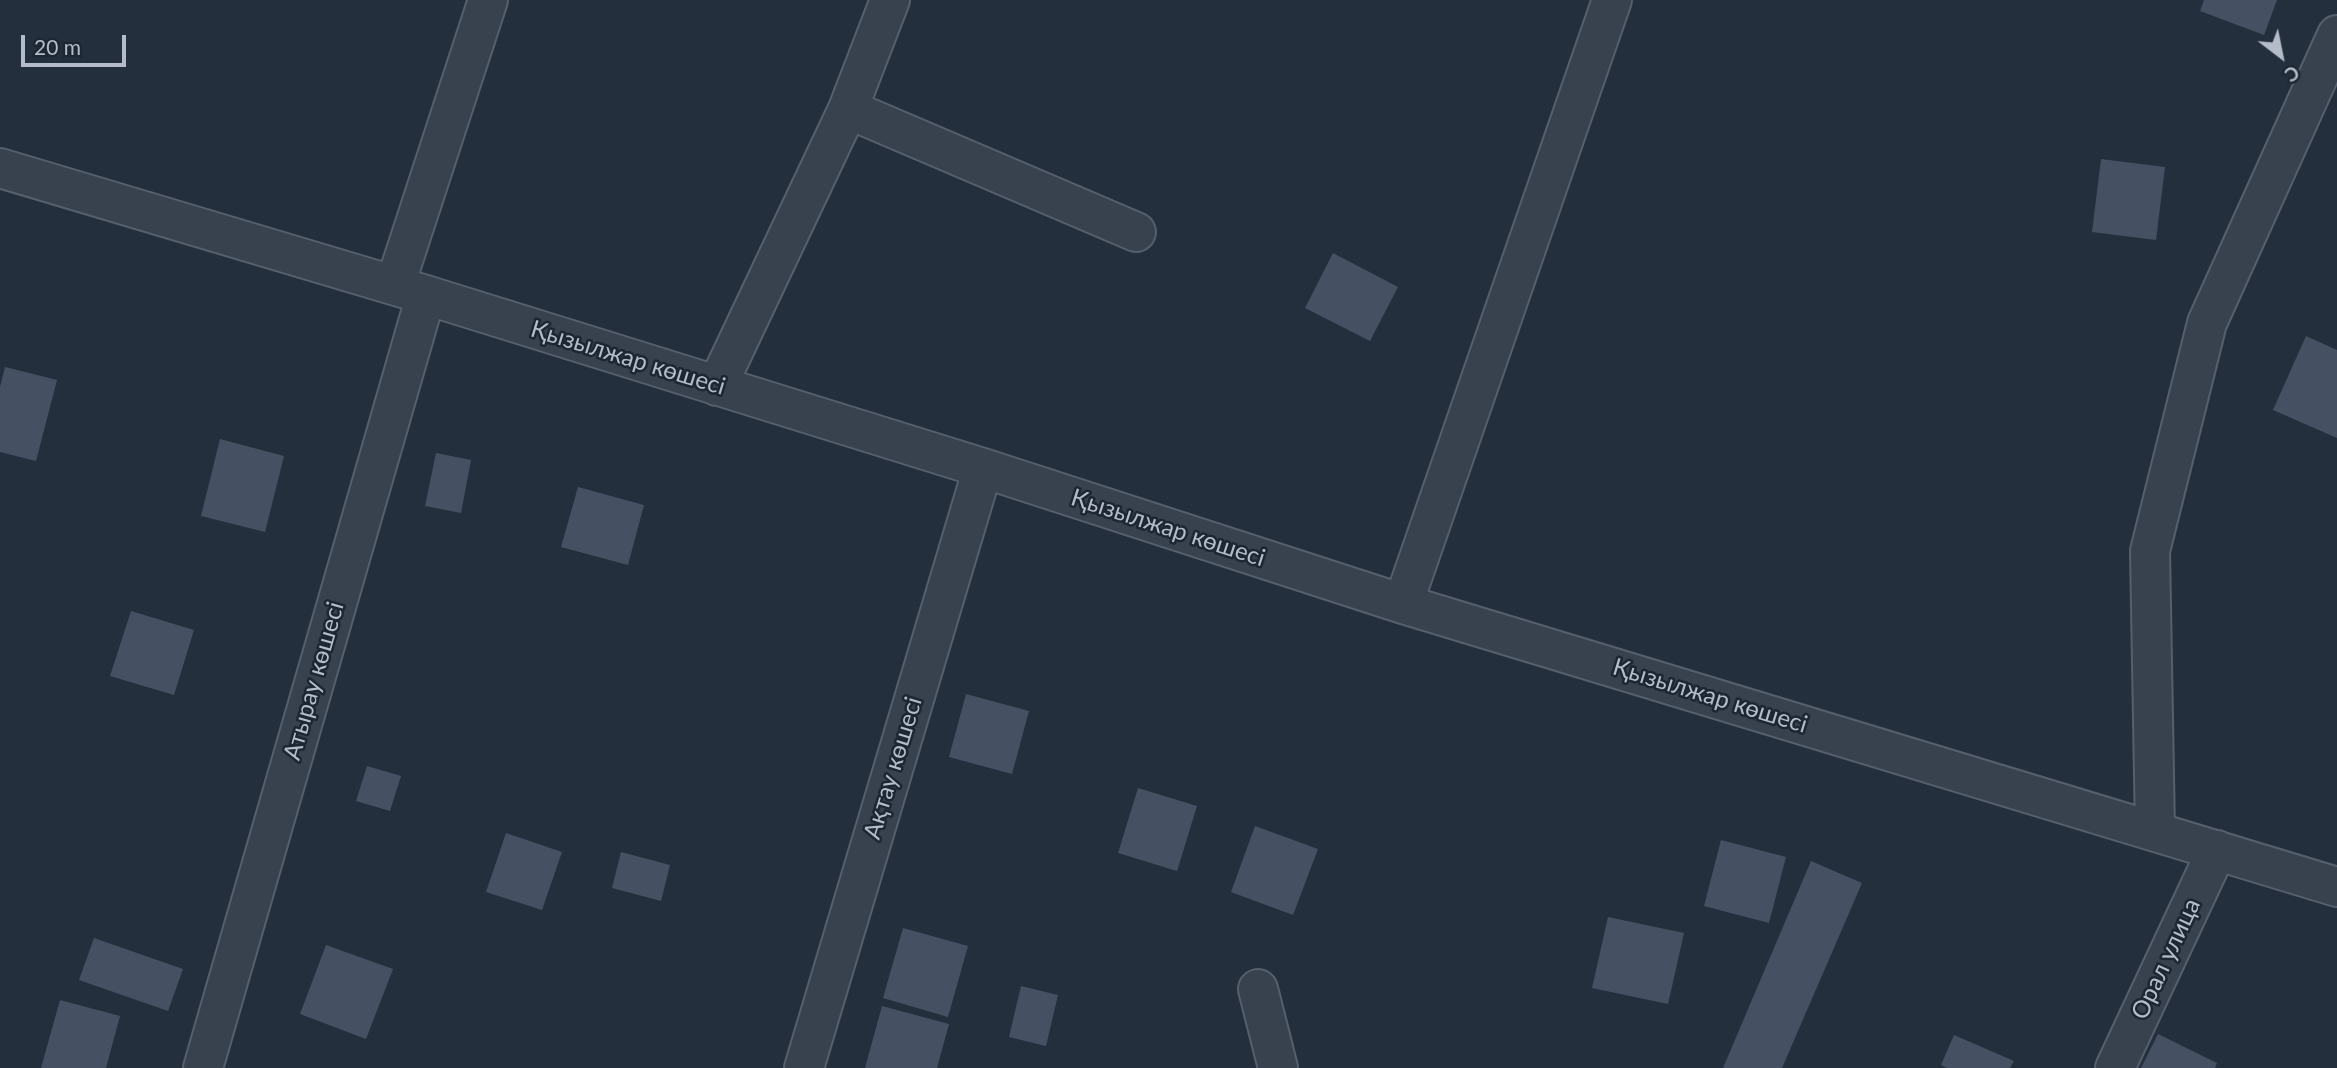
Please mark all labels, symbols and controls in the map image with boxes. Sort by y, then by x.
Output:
scale bar [24,21,130,65]
north arrow [2246,21,2316,91]
text: 20 m [34,34,81,59]
text: С [2281,61,2304,87]
street label: Қызылжар көшесі [527,315,729,401]
street label: Қызылжар көшесі [1067,483,1269,573]
street label: Атырау көшесі [278,599,350,763]
street label: Қызылжар көшесі [1609,653,1811,739]
street label: Ақтау көшесі [858,693,928,843]
street label: Орал улица [2125,894,2207,1024]

